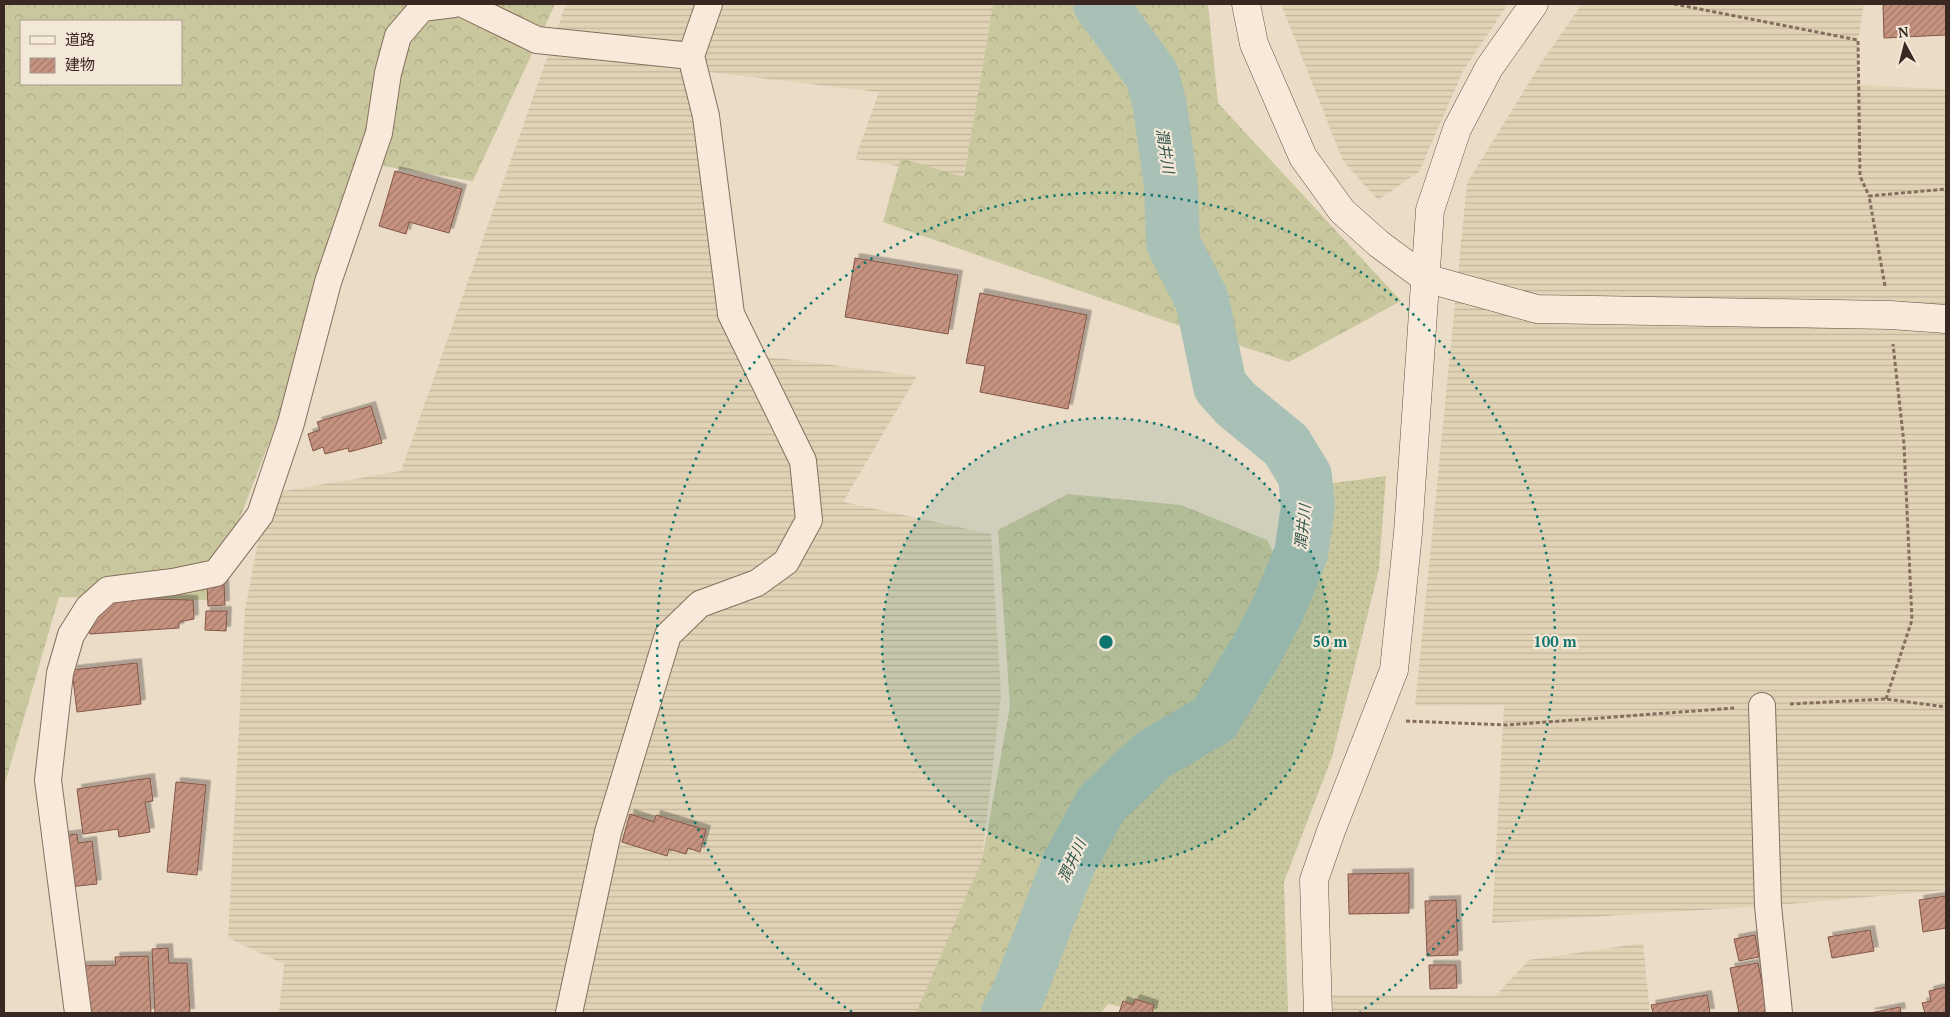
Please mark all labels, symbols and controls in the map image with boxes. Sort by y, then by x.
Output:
legend [20,20,182,85]
north arrow [1880,20,1930,70]
text: N [1897,21,1910,42]
text: 道路 [65,29,95,49]
text: 建物 [65,54,95,74]
water label: 潤井川 [1153,127,1180,177]
water label: 潤井川 [1290,501,1315,550]
text: 50 m [1313,631,1348,651]
text: 100 m [1533,631,1577,651]
centre of rings [1097,633,1115,651]
water label: 潤井川 [1053,834,1091,885]

